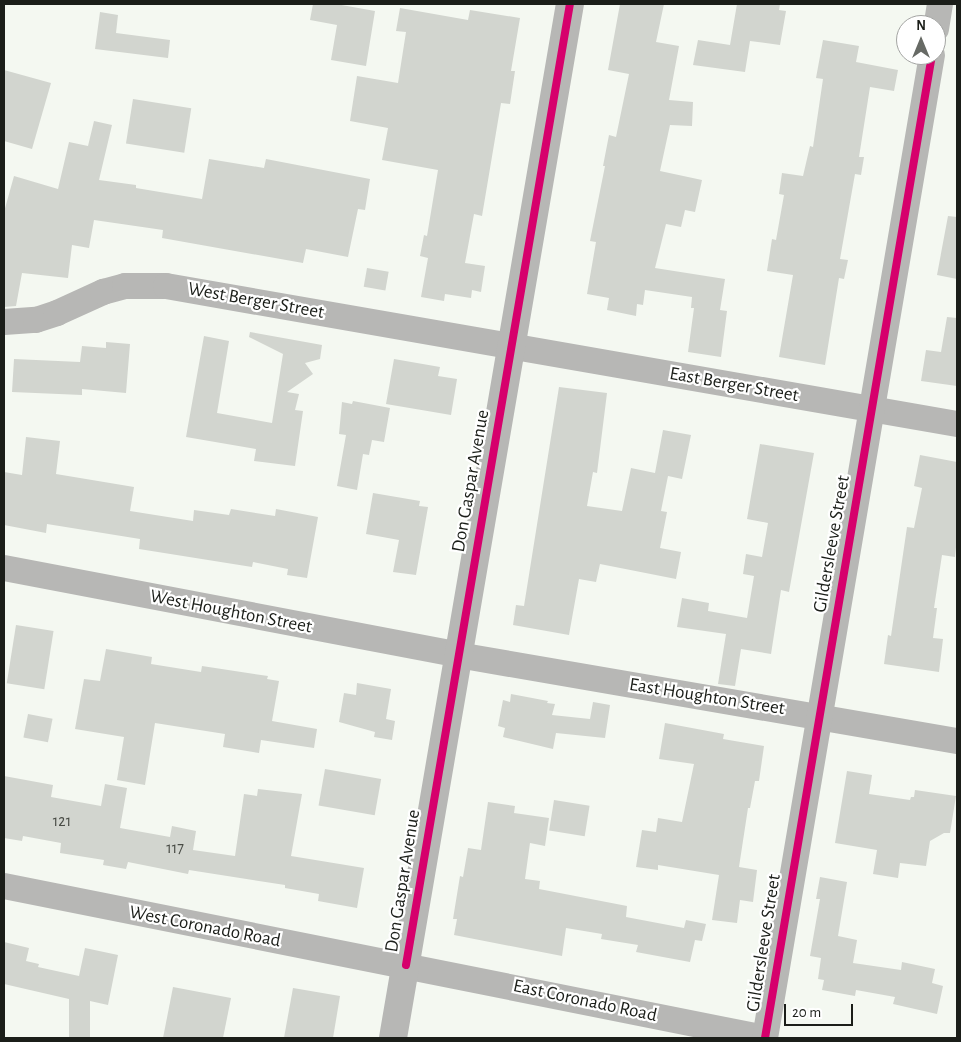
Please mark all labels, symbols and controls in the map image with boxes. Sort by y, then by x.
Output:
north arrow [896,15,946,65]
text: N [916,19,926,33]
street label: West Berger Street [186,278,326,324]
street label: East Berger Street [668,362,800,408]
street label: Don Gaspar Avenue [447,408,495,554]
street label: Gildersleeve Street [809,474,855,614]
street label: West Houghton Street [148,585,314,639]
street label: East Houghton Street [628,673,786,721]
street label: Don Gaspar Avenue [380,808,426,954]
house number: 121 [53,811,71,831]
house number: 117 [166,838,184,858]
street label: Gildersleeve Street [742,873,786,1013]
street label: West Coronado Road [127,901,283,953]
street label: East Coronado Road [511,975,659,1027]
scale bar [786,994,855,1026]
text: 20 m [792,1005,821,1020]

